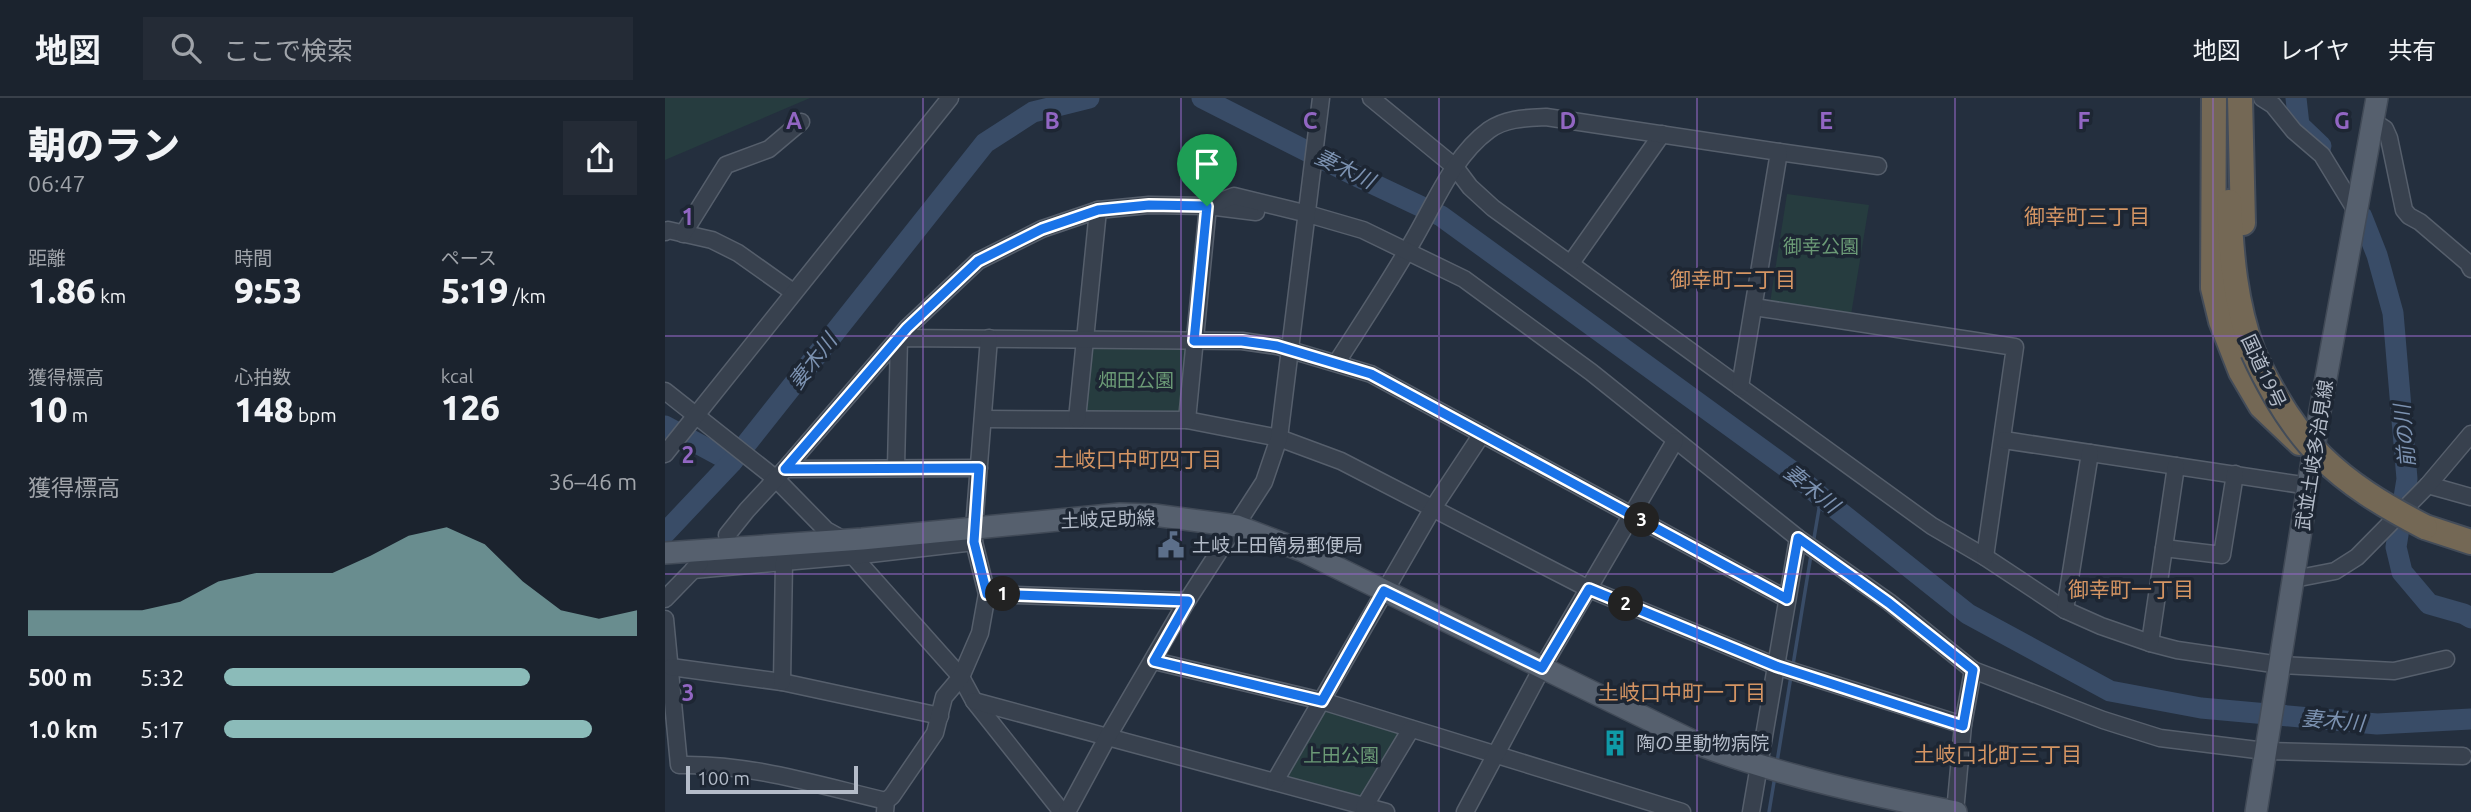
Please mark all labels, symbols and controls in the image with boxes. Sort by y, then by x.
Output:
search box [143,17,633,80]
icon: search [167,29,205,67]
text: 地図 [35,31,101,68]
text: ここで検索 [223,36,353,65]
text: 地図 [2193,37,2241,64]
text: レイヤ [2279,37,2350,64]
text: 共有 [2388,37,2436,64]
text: A [786,108,802,133]
text: B [1044,108,1060,133]
text: C [1303,108,1318,133]
text: D [1560,108,1576,133]
text: E [1819,108,1833,133]
text: F [2078,108,2091,133]
text: G [2334,108,2350,133]
button: share [563,121,637,195]
text: 朝のラン [28,124,180,166]
pin [1177,134,1237,206]
water label: 妻木川 [1311,143,1380,193]
icon: arrive [1188,145,1226,183]
text: 06:47 [28,171,86,196]
text: 1 [682,204,694,229]
district label: 御幸町三丁目 [2024,204,2150,228]
park label: 御幸公園 [1783,235,1859,257]
text: 距離 [28,247,66,269]
text: 時間 [234,247,272,269]
text: ペース [441,247,497,269]
district label: 御幸町二丁目 [1670,267,1796,291]
text: 1.86 [28,270,96,310]
text: 9:53 [234,270,302,310]
text: 5:19 [441,270,509,310]
text: km [96,285,126,307]
text: /km [509,285,546,307]
water label: 妻木川 [783,327,842,393]
street label: 国道19号 [2237,331,2291,411]
text: kcal [441,365,473,387]
text: 獲得標高 [28,366,104,388]
text: 心拍数 [234,366,291,388]
park label: 畑田公園 [1098,369,1174,391]
street label: 武並土岐多治見線 [2291,378,2337,532]
text: 126 [441,387,500,427]
text: 10 [28,389,67,429]
text: 148 [234,389,294,429]
water label: 前の川 [2389,402,2419,468]
text: m [67,404,88,426]
text: bpm [294,404,337,426]
text: 2 [682,442,694,467]
district label: 土岐口中町四丁目 [1054,447,1222,471]
water label: 妻木川 [1780,459,1846,518]
text: 36–46 m [549,469,637,494]
text: 獲得標高 [28,475,120,500]
pin: 3 [1625,502,1660,538]
street label: 土岐足助線 [1060,506,1156,532]
text: 3 [1636,508,1647,530]
public building icon: 土岐上田簡易郵便局 [1156,530,1186,560]
place label: 土岐上田簡易郵便局 [1192,534,1363,556]
pin: 1 [985,576,1021,612]
district label: 御幸町一丁目 [2068,577,2194,601]
text: 1 [997,582,1008,604]
pin: 2 [1609,587,1643,622]
text: 2 [1620,592,1631,614]
text: 500 m [28,665,92,690]
text: 5:32 [140,665,185,690]
text: 3 [682,680,694,705]
district label: 土岐口中町一丁目 [1598,680,1766,704]
water label: 妻木川 [2301,705,2367,735]
text: 1.0 km [28,717,98,742]
text: 5:17 [140,717,185,742]
building icon: 陶の里動物病院 [1600,728,1630,758]
place label: 陶の里動物病院 [1636,732,1769,754]
district label: 土岐口北町三丁目 [1914,742,2082,766]
park label: 上田公園 [1303,744,1379,766]
scale bar [686,763,857,795]
text: 100 m [697,767,750,789]

